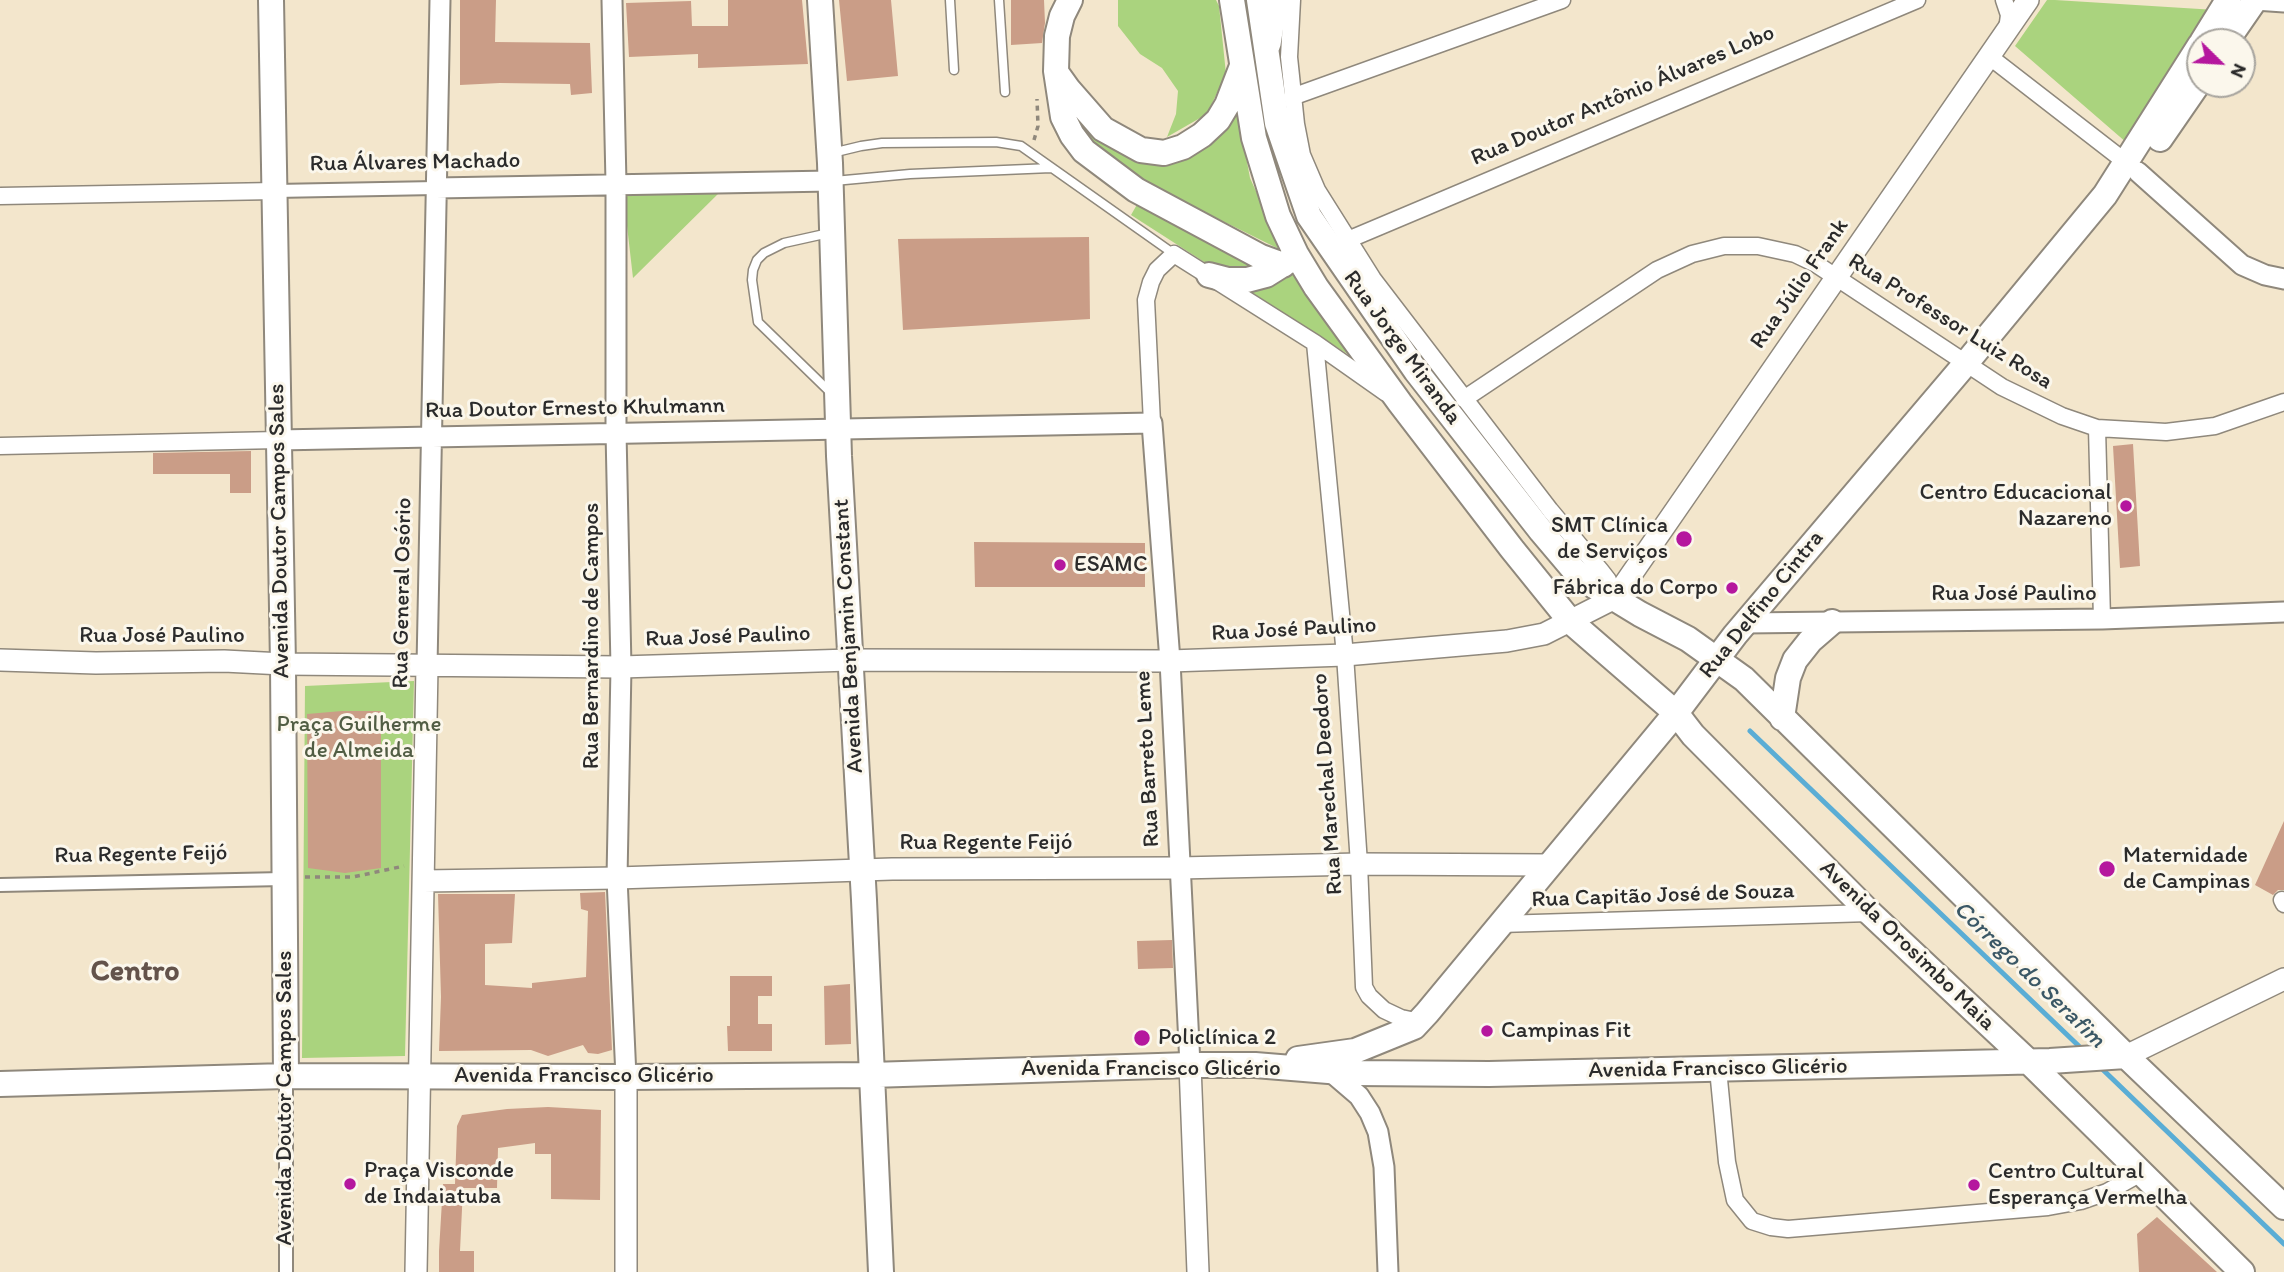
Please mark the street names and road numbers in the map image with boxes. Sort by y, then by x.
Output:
street label: Rua Doutor Antônio Álvares Lobo [1467,19,1779,173]
street label: Rua Álvares Machado [310,147,520,179]
street label: Rua Júlio Frank [1745,213,1855,355]
street label: Rua Professor Luiz Rosa [1843,248,2057,396]
street label: Rua Jorge Miranda [1337,266,1467,430]
street label: Avenida Doutor Campos Sales [264,383,296,679]
street label: Rua Doutor Ernesto Khulmann [425,393,725,425]
street label: Rua General Osório [388,497,418,689]
street label: Avenida Benjamin Constant [828,498,870,774]
street label: Rua Bernardino de Campos [578,503,606,769]
street label: Rua Delfino Cintra [1694,525,1830,685]
street label: Rua José Paulino [1931,580,2097,608]
street label: Rua José Paulino [1211,612,1377,648]
street label: Rua José Paulino [645,620,811,654]
street label: Rua José Paulino [79,622,245,650]
street label: Rua Barreto Leme [1130,670,1166,848]
street label: Rua Marechal Deodoro [1306,672,1350,896]
street label: Rua Regente Feijó [899,829,1073,857]
street label: Rua Regente Feijó [54,840,228,870]
street label: Avenida Orosimbo Maia [1813,855,2001,1037]
street label: Rua Capitão José de Souza [1531,878,1795,914]
street label: Avenida Doutor Campos Sales [271,951,299,1245]
street label: Avenida Francisco Glicério [1588,1053,1848,1085]
street label: Avenida Francisco Glicério [1021,1055,1281,1083]
street label: Avenida Francisco Glicério [454,1062,714,1090]

